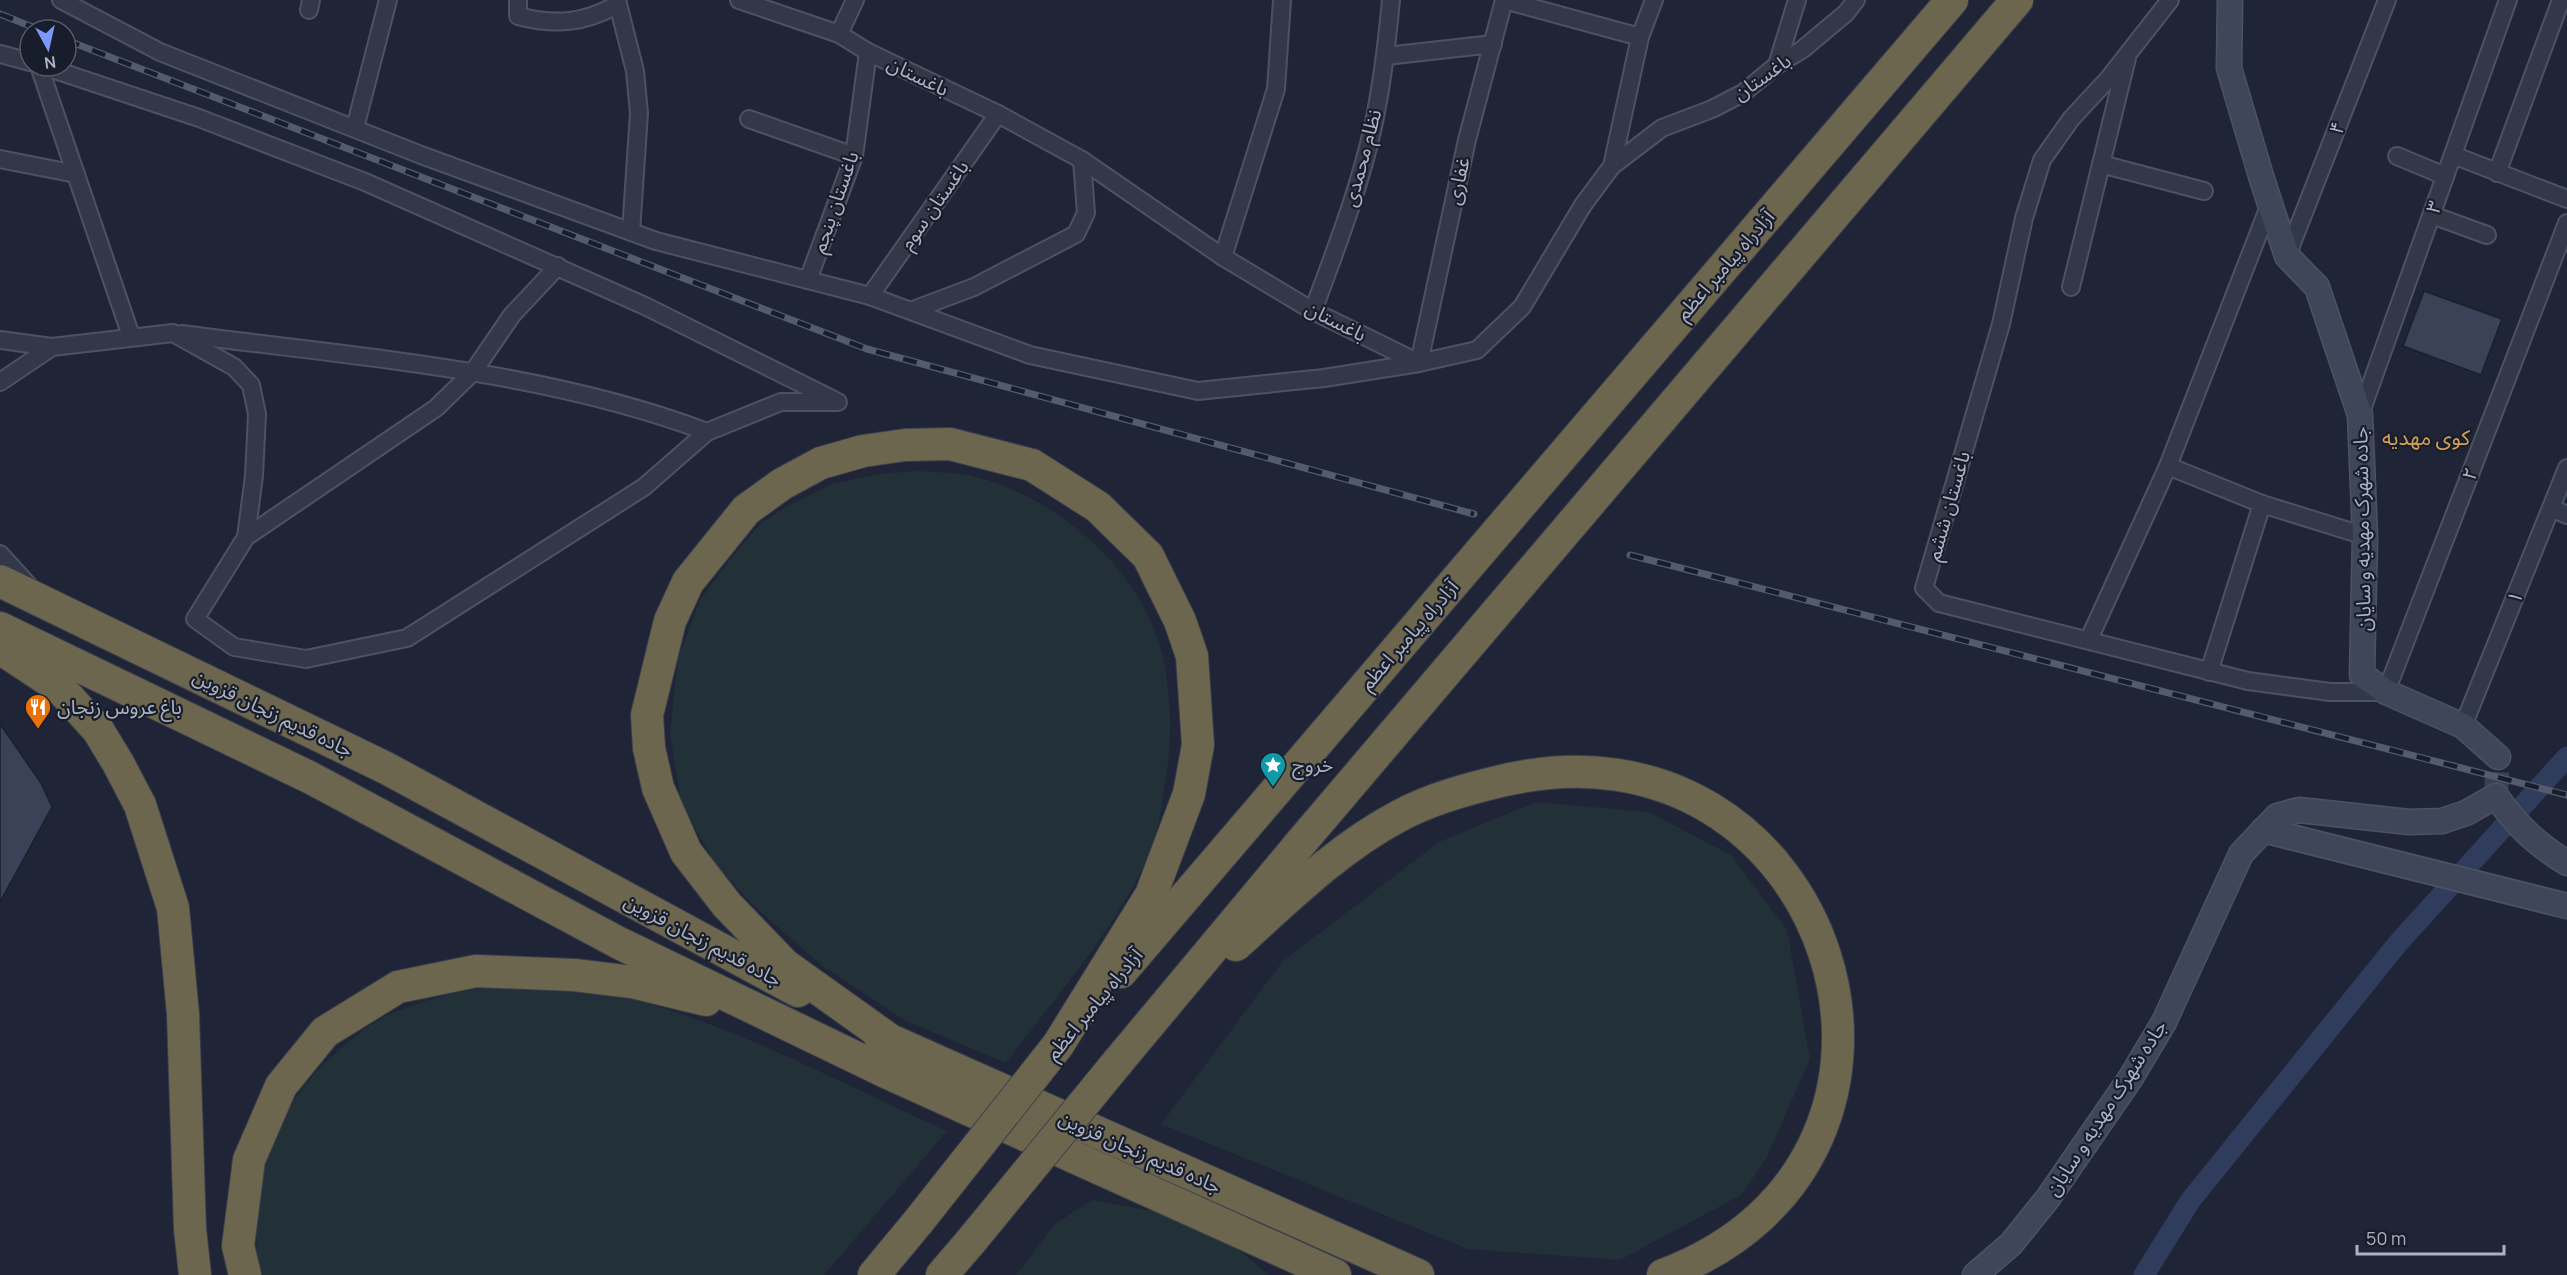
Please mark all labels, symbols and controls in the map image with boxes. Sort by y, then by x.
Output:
north arrow [18,18,78,78]
street label: باغستان [1727,47,1796,106]
street label: باغستان [883,49,953,102]
text: N [43,51,57,75]
street label: نظام محمدی [1336,106,1389,210]
street label: ۴ [2322,118,2351,138]
street label: باغستان پنجم [804,147,866,257]
street label: باغستان سوم [893,154,976,256]
street label: غفاری [1439,154,1476,207]
street label: ۳ [2419,197,2448,217]
street label: آزادراه پیامبر اعظم [1669,203,1782,327]
street label: باغستان [1301,294,1371,347]
district label: کوی مهدیه [2382,423,2470,451]
street label: جاده شهرک مهدیه و سایان [2346,426,2377,632]
street label: باغستان ششم [1919,448,1978,565]
street label: ۲ [2455,464,2484,484]
street label: آزادراه پیامبر اعظم [1353,573,1466,697]
street label: ۱ [2500,586,2529,607]
street label: جاده قدیم زنجان قزوین [188,662,358,765]
restaurant icon: باغ عروس زنجان [23,692,53,730]
place label: باغ عروس زنجان [57,693,182,722]
place icon: خروج [1258,750,1288,788]
place label: خروج [1292,751,1333,780]
street label: جاده قدیم زنجان قزوین [619,887,787,994]
street label: آزادراه پیامبر اعظم [1039,941,1151,1067]
street label: جاده شهرک مهدیه و سایان [2039,1015,2173,1201]
street label: جاده قدیم زنجان قزوین [1054,1104,1226,1201]
scale bar [2357,1218,2504,1256]
text: 50 m [2366,1226,2406,1250]

